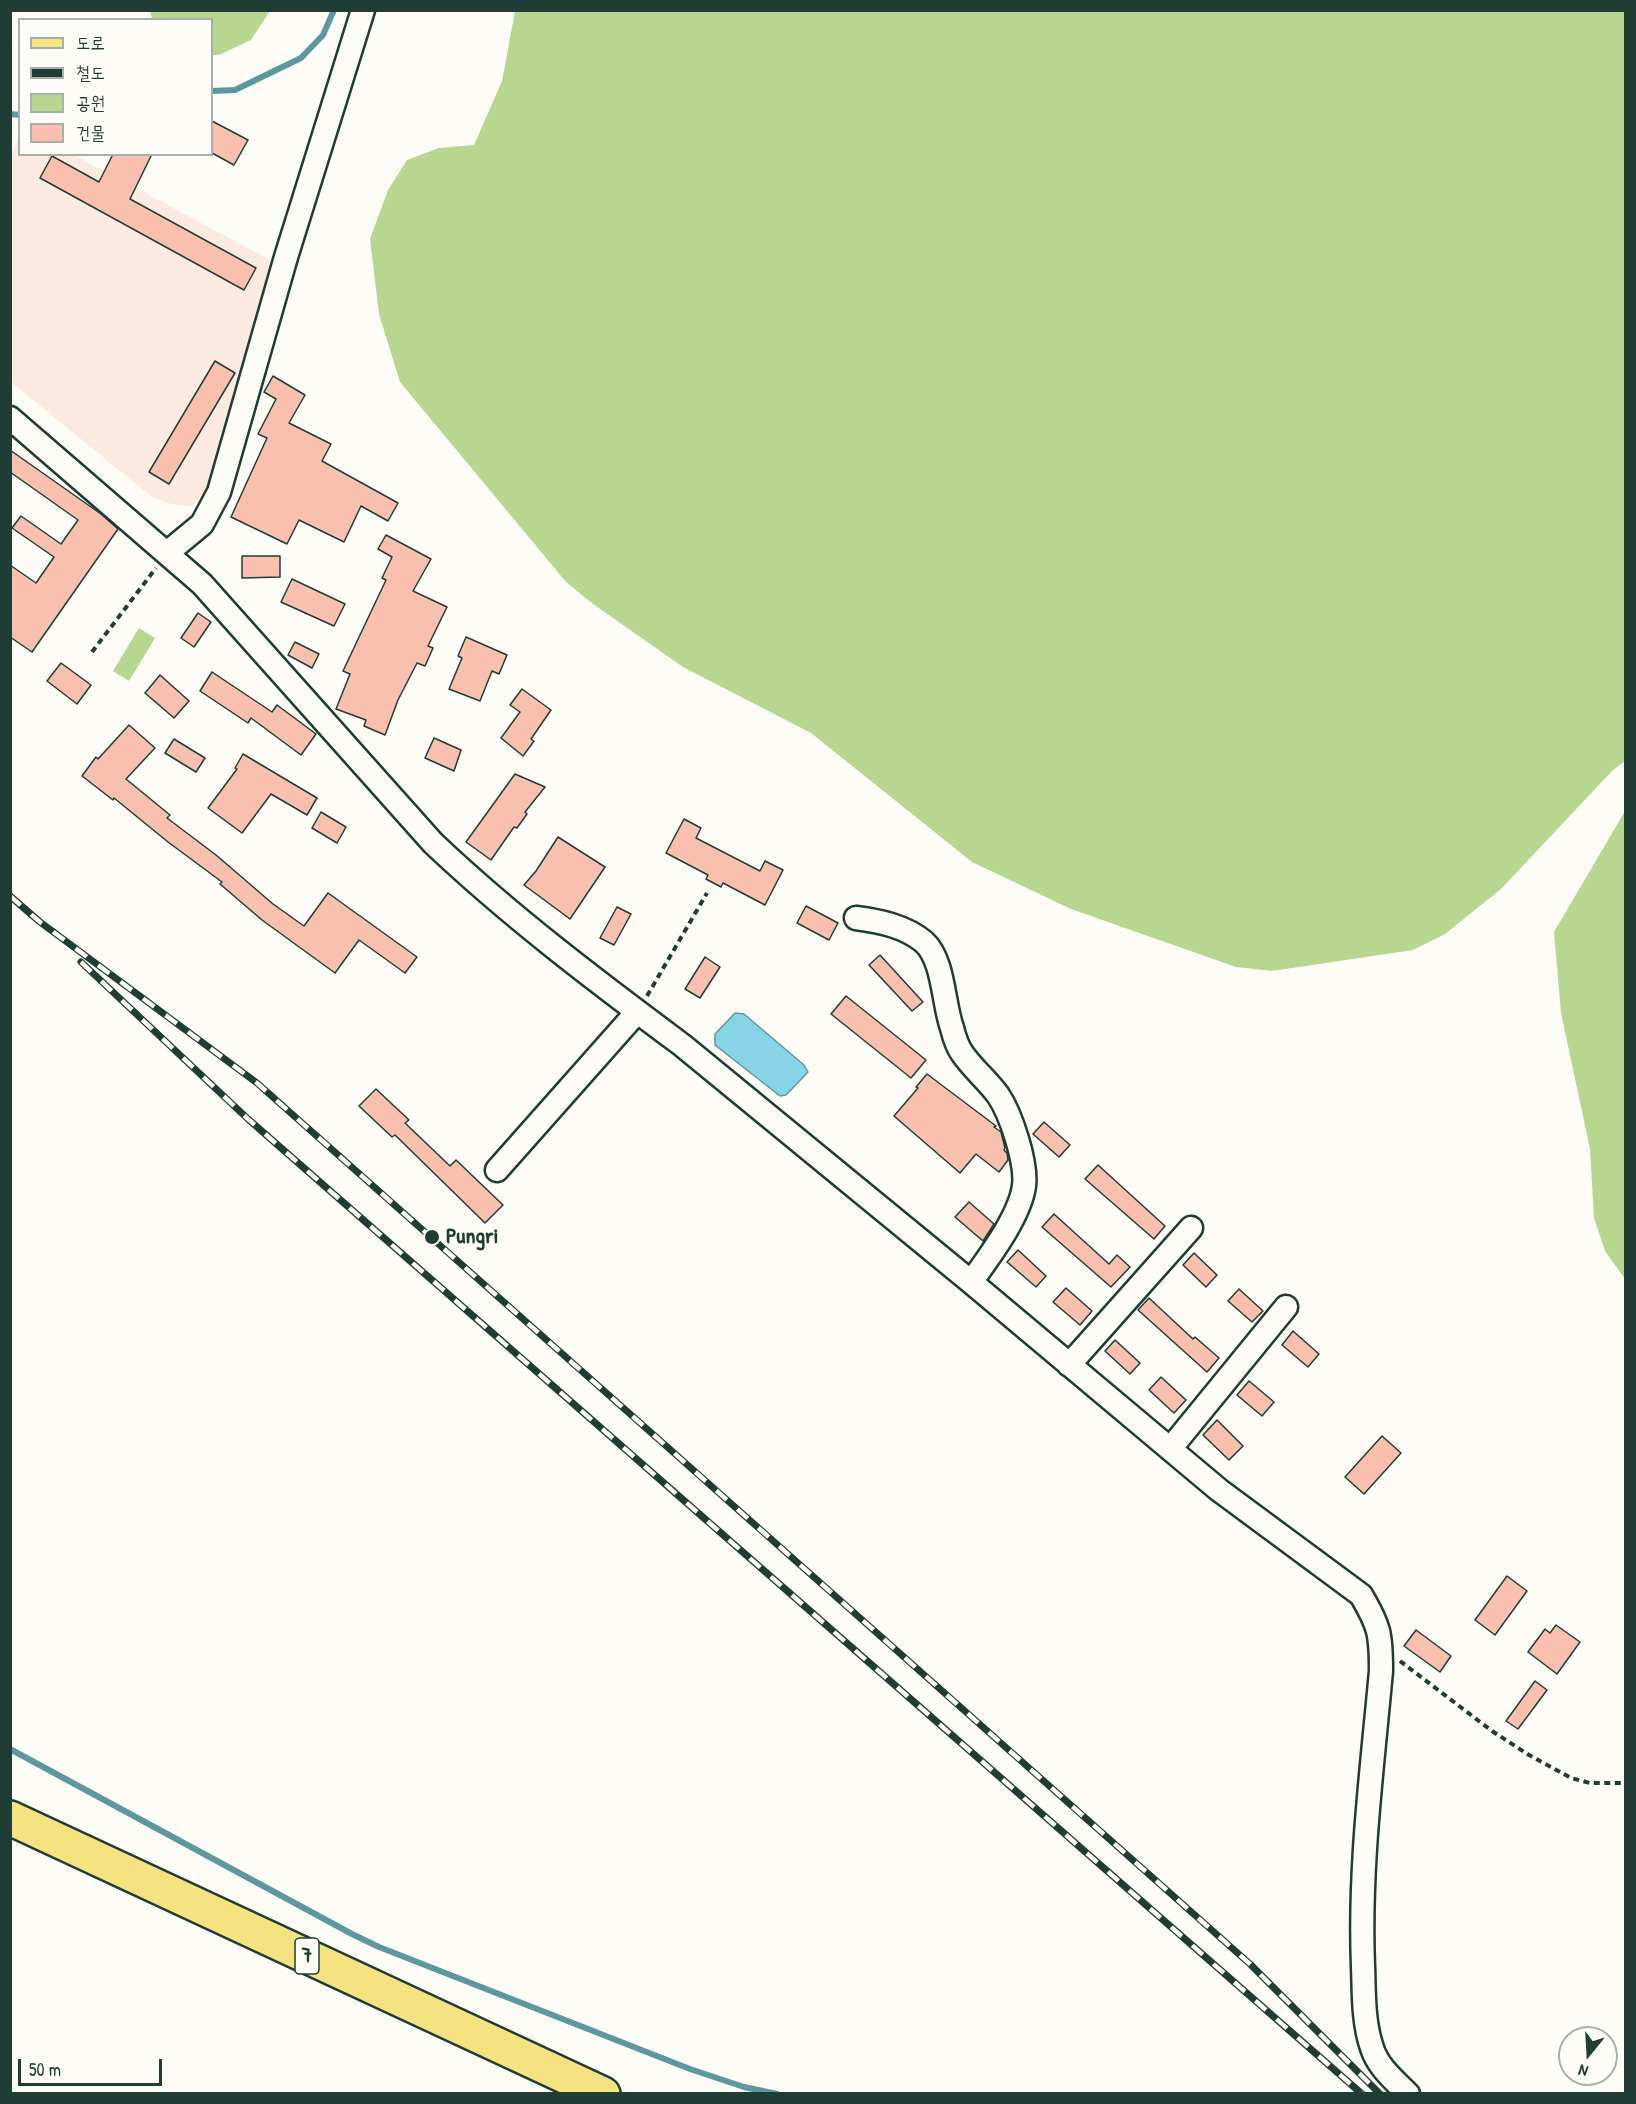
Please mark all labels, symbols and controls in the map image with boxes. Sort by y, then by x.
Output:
legend [18,18,213,156]
text: 도로 [76,30,105,55]
text: 철도 [76,60,105,85]
text: 공원 [76,90,105,115]
text: 건물 [76,120,105,145]
place label: Pungri [446,1224,499,1250]
marker: Pungri [423,1228,441,1246]
road number: 7 [295,1938,319,1974]
north arrow [1558,2026,1618,2086]
scale bar [21,2047,165,2085]
text: 50 m [29,2057,61,2082]
text: N [1576,2059,1591,2083]

